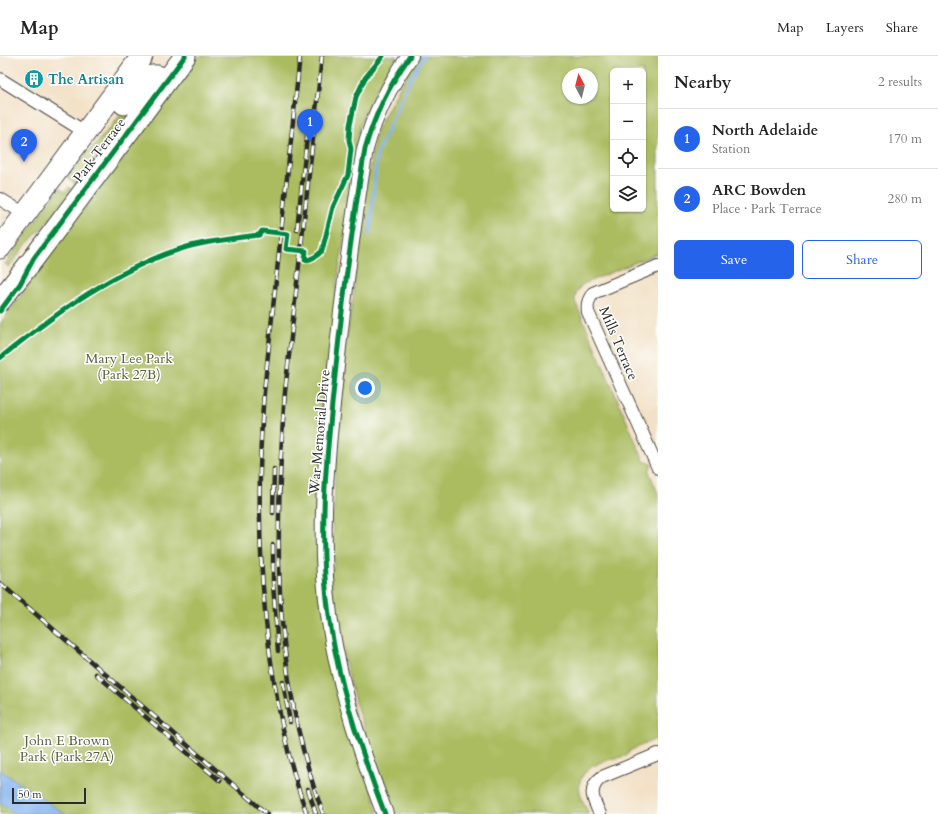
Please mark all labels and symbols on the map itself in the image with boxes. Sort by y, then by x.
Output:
building icon: The Artisan [23,68,45,90]
north arrow [562,68,598,104]
place label: The Artisan [48,70,124,89]
pin: 1 [297,109,323,142]
street label: Park Terrace [69,114,130,186]
pin: 2 [11,129,37,162]
street label: Mills Terrace [594,303,643,383]
park label: Mary Lee Park (Park 27B) [85,349,173,384]
street label: War Memorial Drive [304,369,334,496]
your location [355,378,375,398]
park label: John E Brown Park (Park 27A) [20,731,114,766]
scale bar [12,786,86,805]

